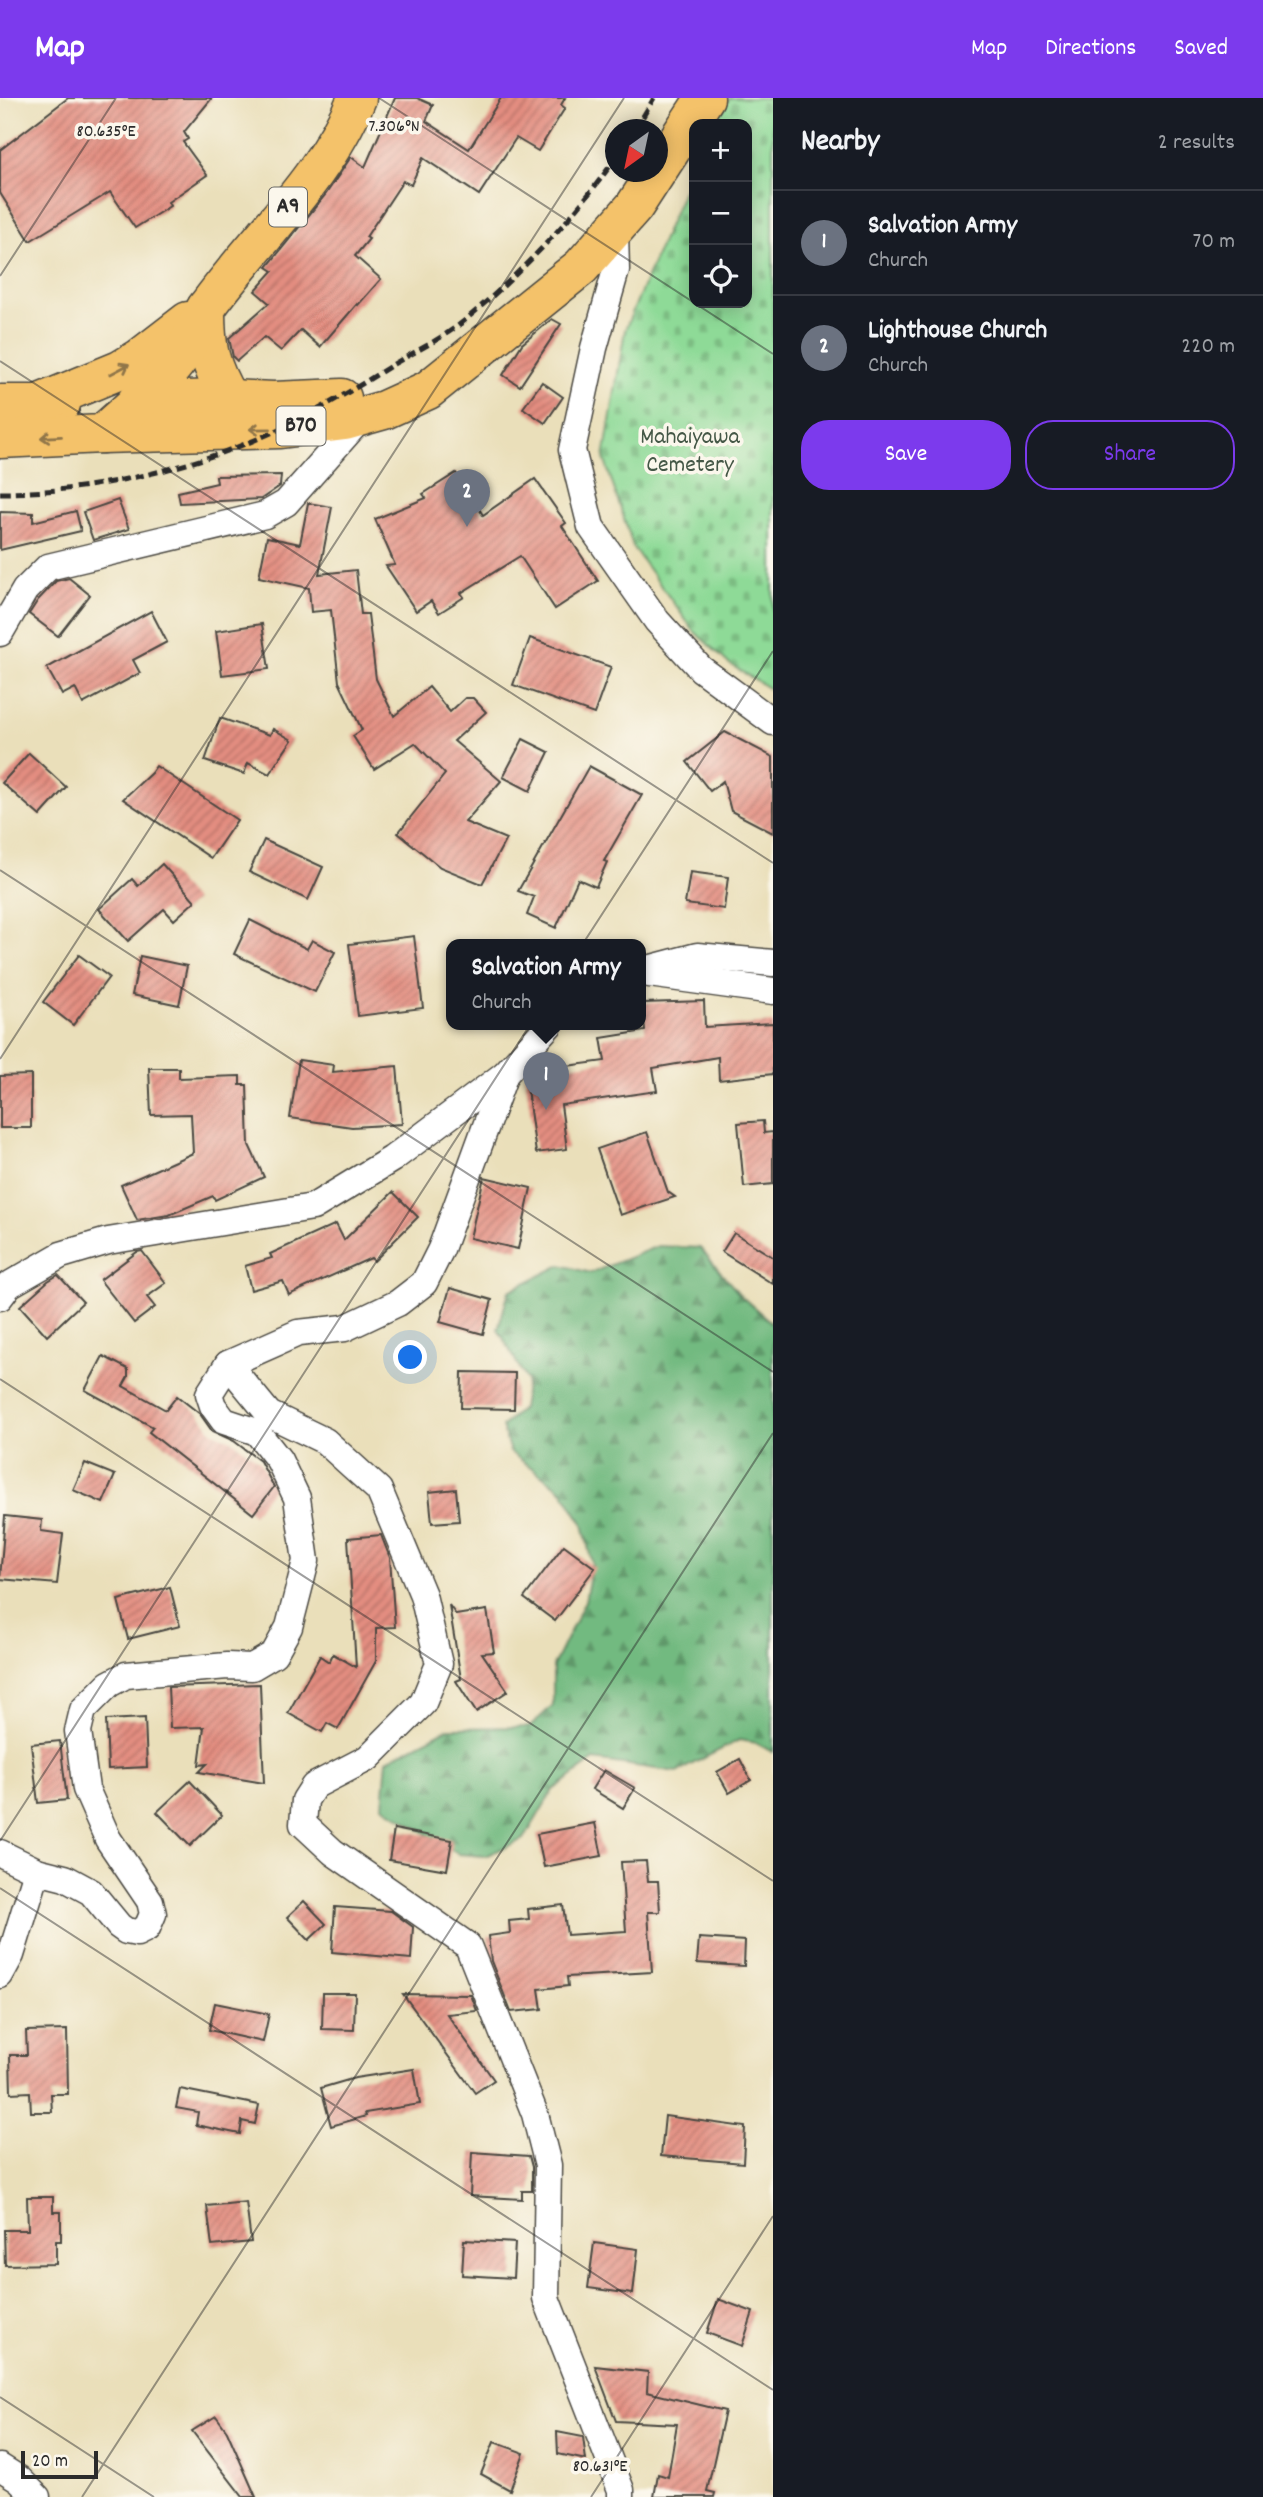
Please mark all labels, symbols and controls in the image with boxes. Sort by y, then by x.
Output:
text: Map [35,26,85,73]
text: Map [971,32,1007,66]
text: Directions [1045,32,1136,66]
text: Saved [1174,32,1228,66]
text: 7.306°N [368,115,420,140]
north arrow [605,119,668,182]
map controls [689,119,752,308]
button: + [689,119,752,182]
text: 80.635°E [76,120,136,145]
text: Nearby [801,122,879,165]
text: 2 results [1158,127,1235,160]
button: − [689,182,752,245]
road number: A9 [269,188,307,226]
text: Salvation Army [868,208,1017,245]
text: 1 [821,226,827,259]
text: 70 m [1193,226,1235,259]
button: locate [689,245,752,308]
text: Church [868,245,928,278]
text: Lighthouse Church [868,313,1047,350]
text: 2 [819,331,829,364]
text: 220 m [1181,331,1235,364]
text: Church [868,350,928,383]
one-way arrow [110,362,130,376]
road number: B70 [276,406,326,446]
button: Save [801,420,1011,490]
button: Share [1025,420,1235,490]
park label: Mahaiyawa Cemetery [640,421,741,483]
one-way arrow [249,422,272,436]
one-way arrow [40,430,63,443]
pin: 2 [444,469,490,527]
popup [446,939,646,1030]
text: Salvation Army [471,950,621,987]
text: Church [471,987,532,1020]
pin: 1 [523,1052,569,1110]
your location [393,1340,427,1374]
scale bar [21,2448,98,2480]
text: 20 m [32,2449,68,2476]
text: 80.631°E [573,2455,627,2480]

